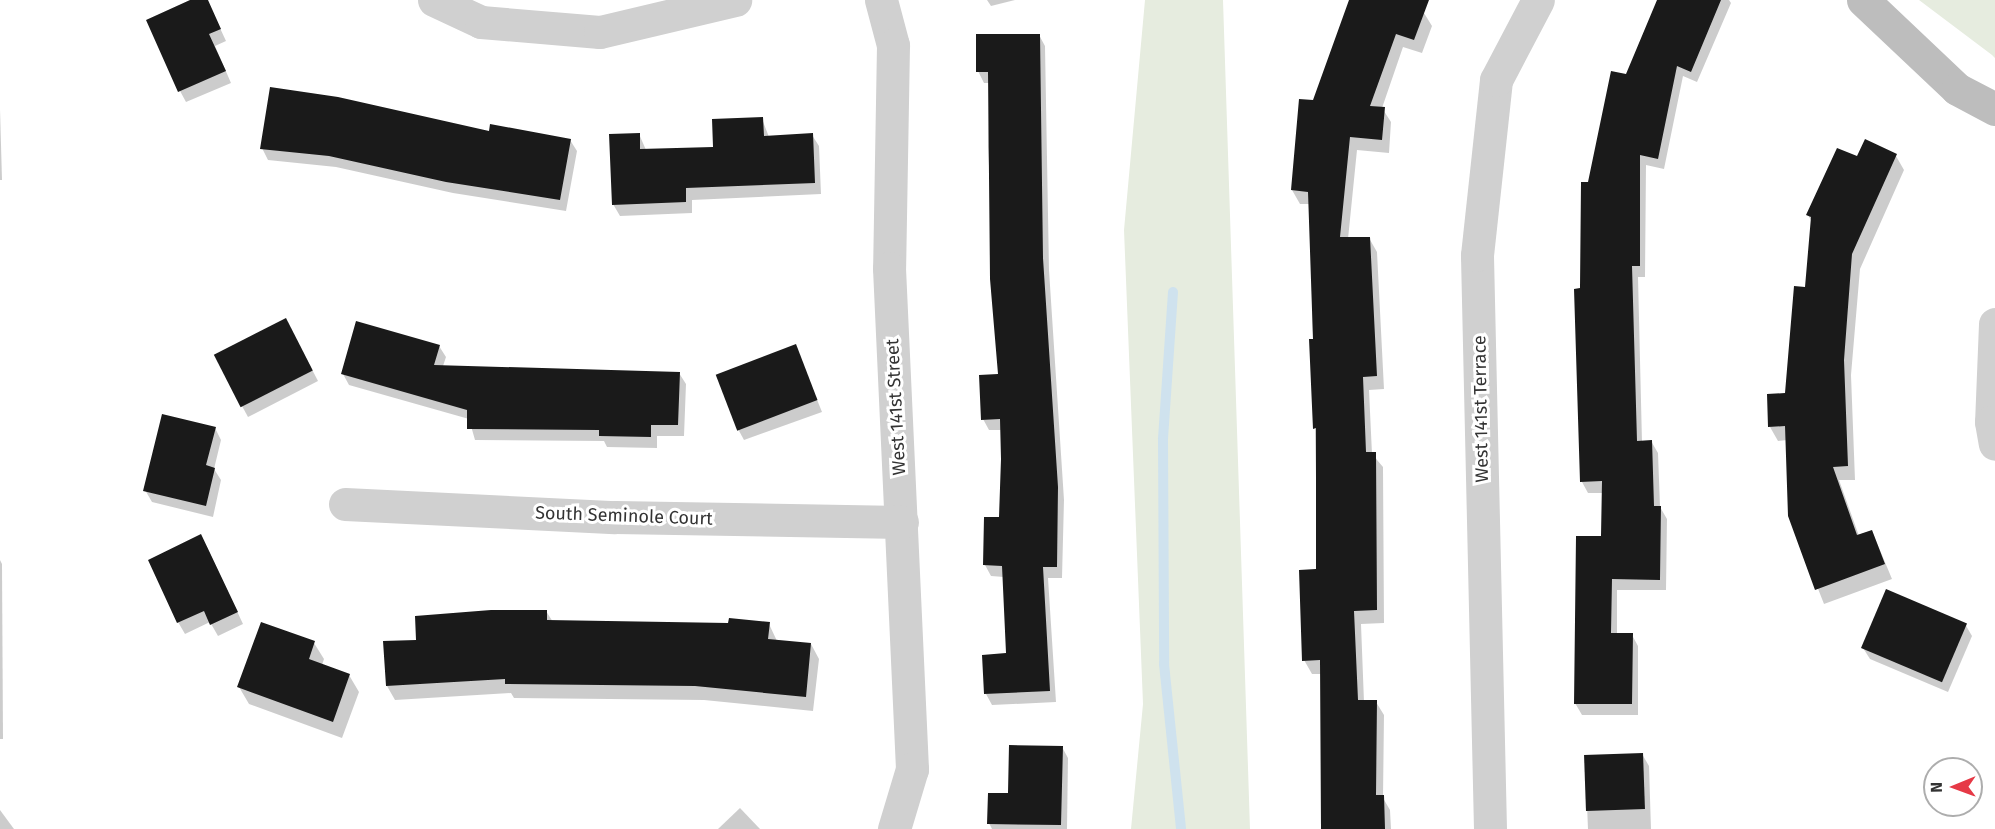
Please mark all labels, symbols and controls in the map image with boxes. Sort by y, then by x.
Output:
street label: West 141st Terrace [1469,335,1493,483]
street label: West 141st Street [882,338,910,476]
street label: South Seminole Court [535,502,713,530]
north arrow [1923,757,1983,817]
text: N [1927,782,1946,793]

